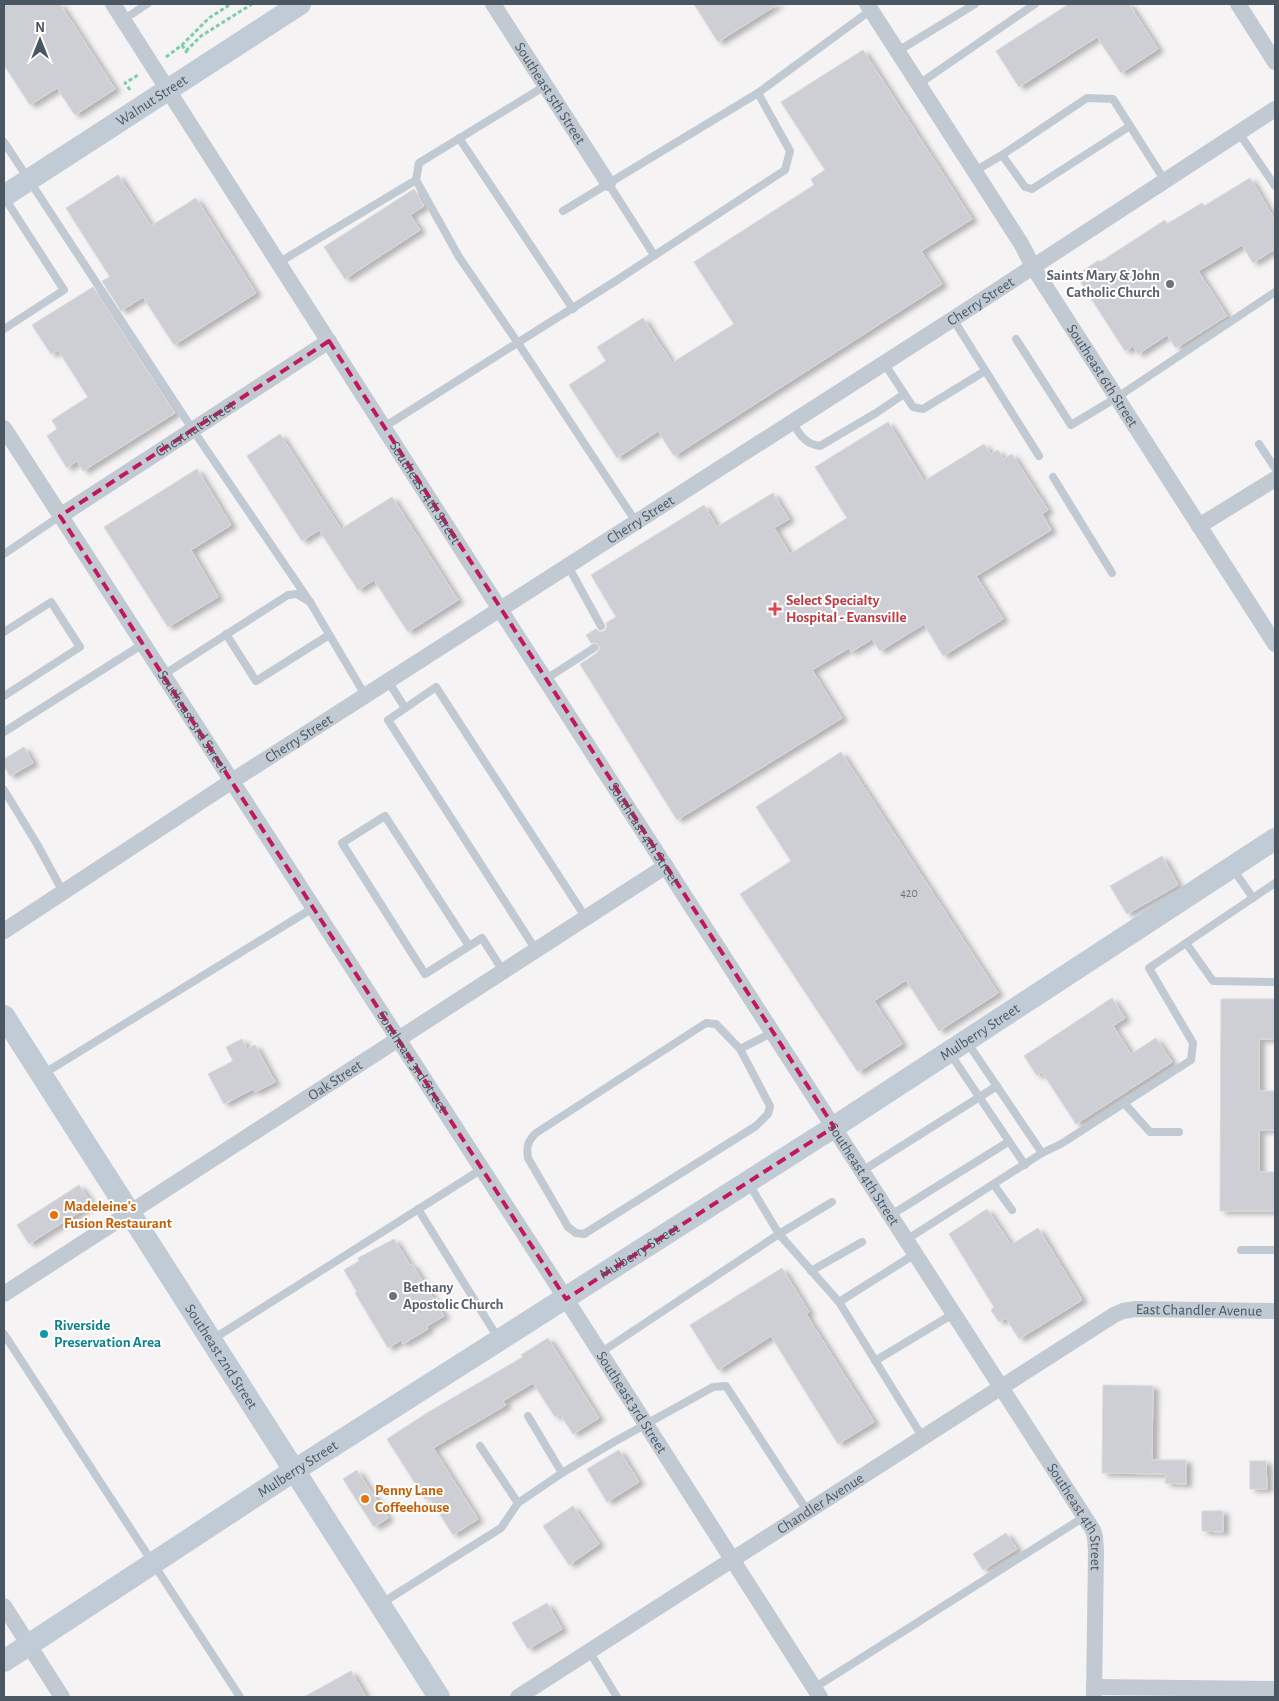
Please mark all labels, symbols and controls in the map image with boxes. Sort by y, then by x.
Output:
north arrow [15,15,65,65]
text: N [35,21,45,35]
street label: Southeast 5th Street [512,40,588,147]
street label: Walnut Street [114,72,190,129]
place label: Saints Mary & John Catholic Church [1046,268,1160,300]
street label: Cherry Street [945,274,1017,329]
marker: Saints Mary & John Catholic Church [1164,278,1176,290]
street label: Southeast 6th Street [1064,322,1141,430]
street label: Chestnut Street [153,397,238,460]
street label: Southeast 4th Street [387,439,463,547]
street label: Cherry Street [604,493,677,547]
place label: Select Specialty Hospital - Evansville [786,593,907,625]
marker: Select Specialty Hospital - Evansville [768,602,782,616]
street label: Southeast 3rd Street [155,668,231,775]
street label: Cherry Street [263,712,335,766]
street label: Southeast 4th Street [605,780,683,888]
house number: 420 [900,887,918,899]
street label: Mulberry Street [937,1001,1023,1064]
street label: Southeast 3rd Street [374,1008,451,1116]
street label: Oak Street [305,1057,365,1103]
street label: Southeast 4th Street [825,1120,902,1228]
place label: Madeleine's Fusion Restaurant [64,1199,172,1231]
marker: Madeleine's Fusion Restaurant [48,1209,60,1221]
street label: Mulberry Street [597,1220,682,1282]
place label: Bethany Apostolic Church [403,1280,503,1312]
marker: Bethany Apostolic Church [387,1290,399,1302]
street label: Southeast 2nd Street [182,1302,260,1412]
street label: East Chandler Avenue [1136,1302,1262,1319]
place label: Riverside Preservation Area [54,1318,161,1350]
marker: Riverside Preservation Area [38,1328,50,1340]
street label: Southeast 3rd Street [593,1349,670,1456]
street label: Mulberry Street [255,1438,341,1500]
street label: Southeast 4th Street [1044,1461,1103,1571]
street label: Chandler Avenue [775,1470,867,1537]
place label: Penny Lane Coffeehouse [375,1483,449,1515]
marker: Penny Lane Coffeehouse [359,1493,371,1505]

